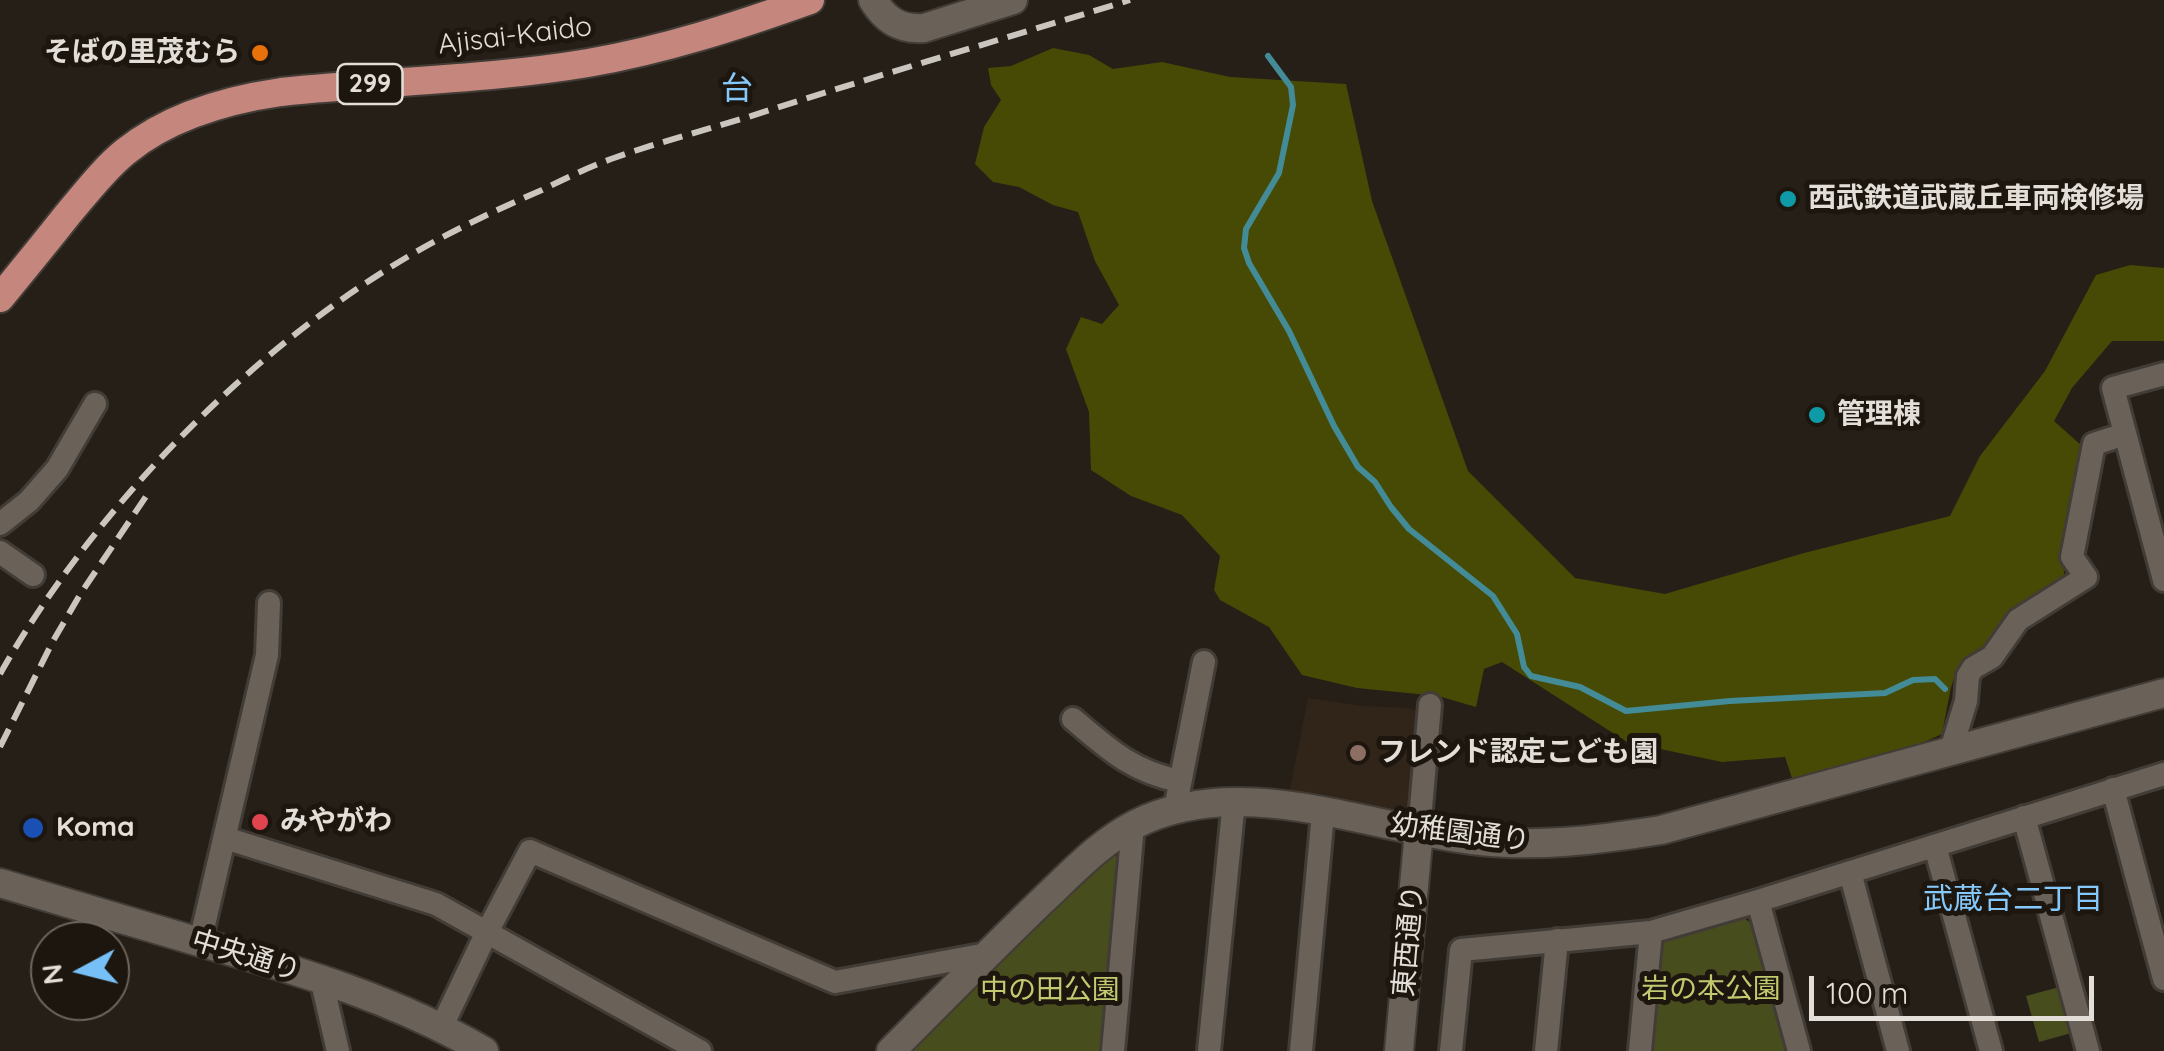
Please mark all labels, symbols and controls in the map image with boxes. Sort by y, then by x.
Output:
street label: Ajisai-Kaido [436,10,594,62]
place label: そばの里茂むら [44,36,240,70]
marker: そばの里茂むら [249,42,271,64]
road number: 299 [338,64,402,104]
district label: 台 [721,70,753,108]
place label: 西武鉄道武蔵丘車両検修場 [1808,182,2144,216]
marker: 西武鉄道武蔵丘車両検修場 [1777,188,1799,210]
place label: 管理棟 [1837,398,1921,432]
marker: 管理棟 [1806,404,1828,426]
place label: フレンド認定こども園 [1378,736,1658,770]
marker: フレンド認定こども園 [1347,742,1369,764]
place label: みやがわ [280,805,392,839]
street label: 幼稚園通り [1388,808,1532,858]
place label: Koma [56,811,135,845]
marker: みやがわ [249,811,271,833]
marker: Koma [20,815,46,841]
district label: 武蔵台二丁目 [1923,882,2103,918]
street label: 東西通り [1387,884,1431,998]
north arrow [30,921,130,1021]
street label: 中央通り [188,924,304,988]
scale bar [1814,956,2099,1018]
text: N [33,962,70,987]
park label: 岩の本公園 [1641,973,1781,1007]
park label: 中の田公園 [980,974,1120,1008]
text: 100 m [1826,974,1908,1012]

